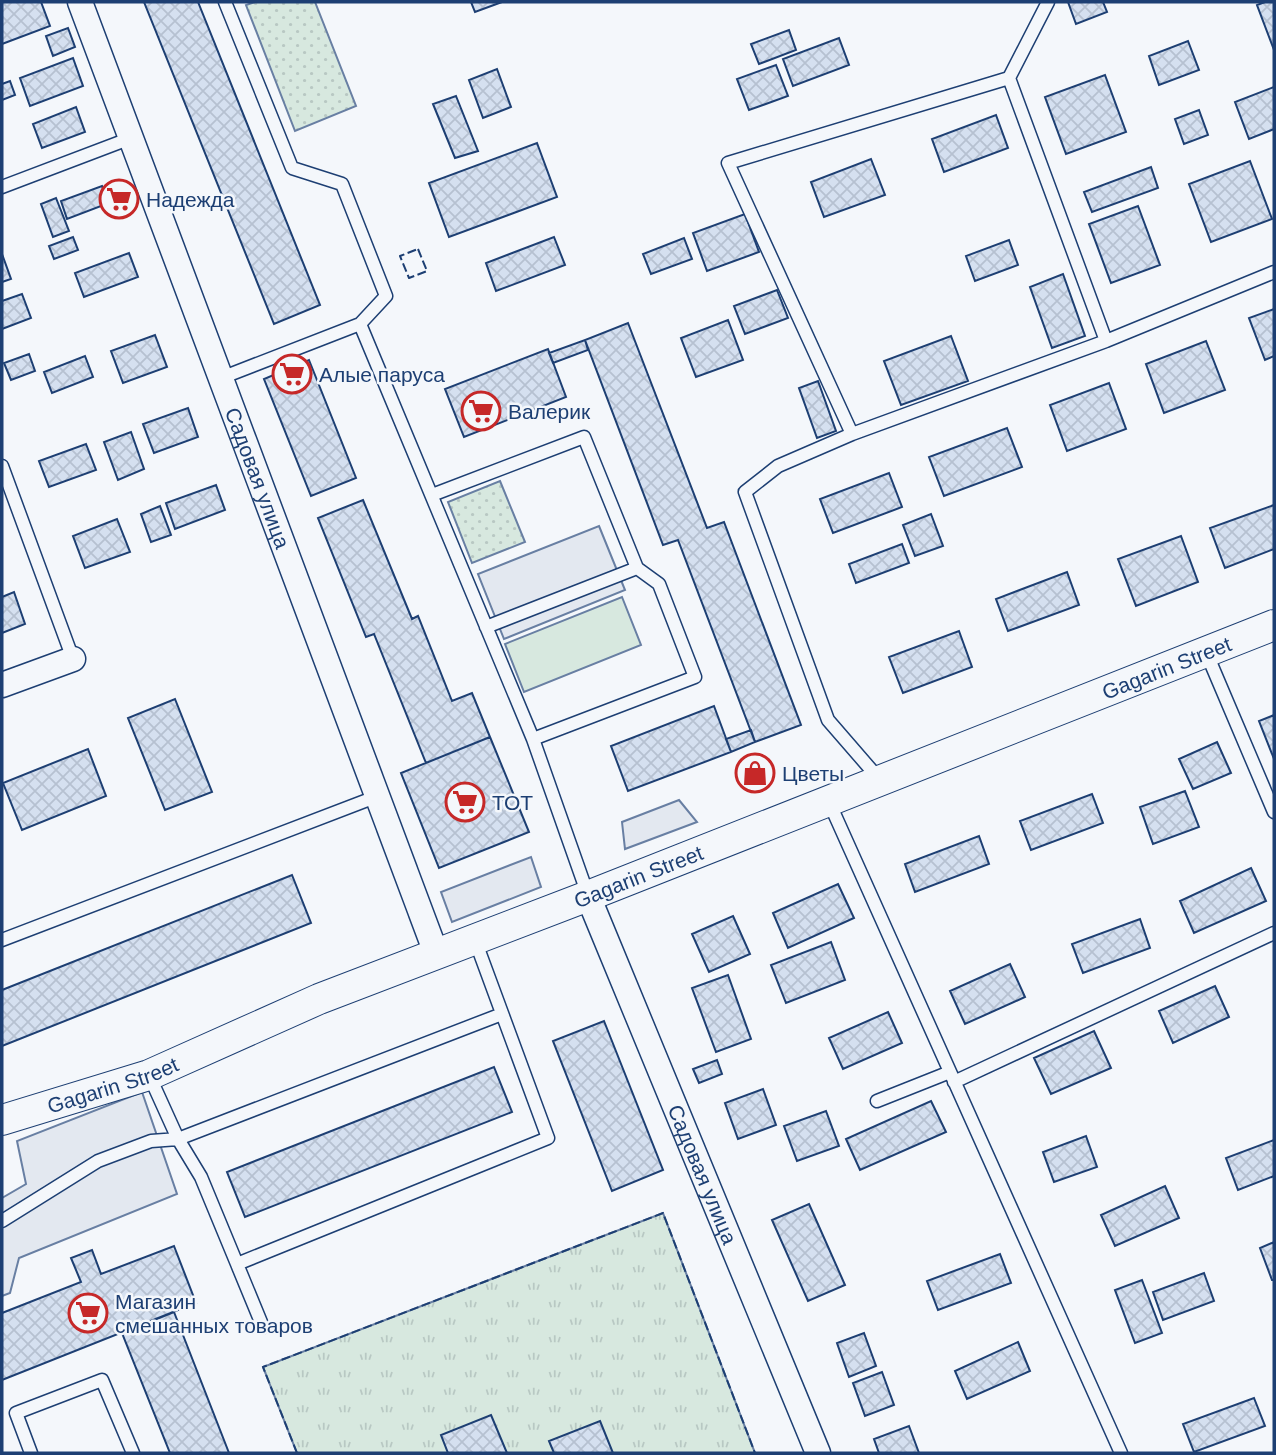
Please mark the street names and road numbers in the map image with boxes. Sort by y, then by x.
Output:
street label: Садовая улица [221,404,295,552]
street label: Gagarin Street [1099,632,1234,703]
street label: Gagarin Street [570,840,706,912]
street label: Gagarin Street [44,1052,182,1117]
street label: Садовая улица [664,1101,742,1248]

